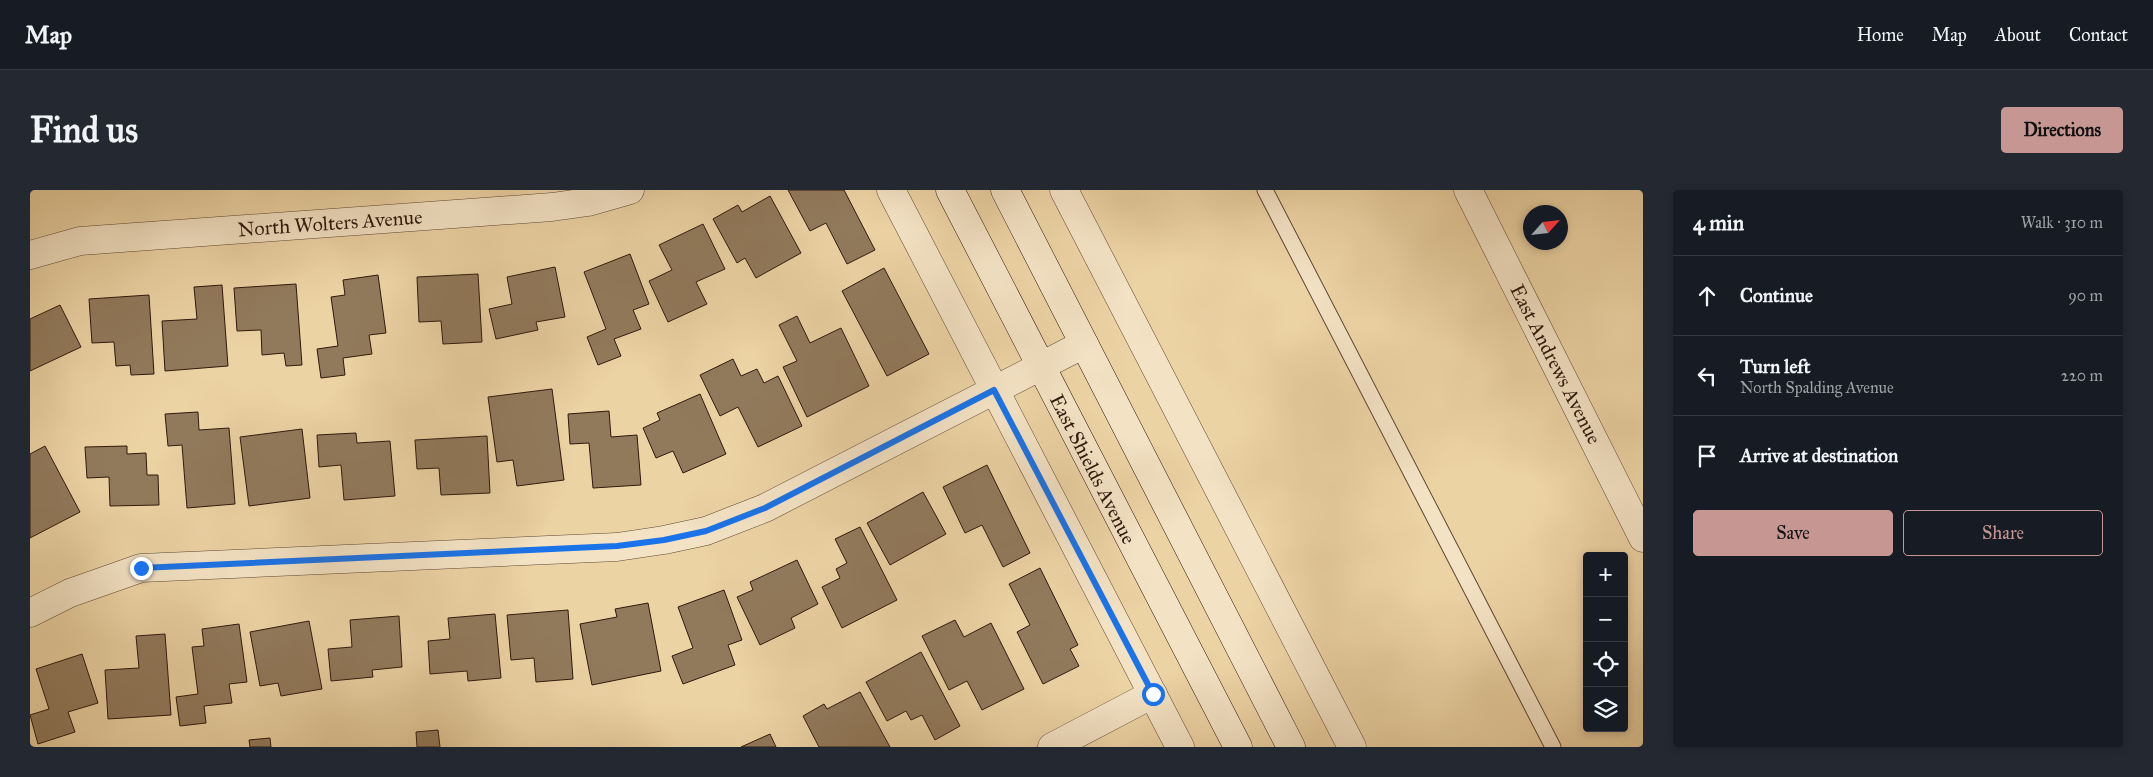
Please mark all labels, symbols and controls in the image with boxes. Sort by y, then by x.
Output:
text: Map [25,20,72,50]
text: Home [1857,24,1904,46]
text: Map [1932,24,1967,46]
text: About [1995,24,2041,46]
text: Contact [2069,24,2128,46]
button: Directions [2001,107,2123,153]
text: Find us [30,109,138,152]
street label: North Wolters Avenue [237,205,423,241]
north arrow [1523,205,1568,250]
text: 4 min [1693,210,1744,236]
text: Walk · 310 m [2021,213,2103,232]
street label: East Andrews Avenue [1505,280,1607,448]
icon: ahead [1693,282,1721,310]
text: Continue [1740,284,1813,307]
text: 90 m [2068,286,2103,305]
text: Turn left [1740,355,1810,378]
icon: left [1693,362,1721,390]
text: 220 m [2061,366,2103,385]
text: North Spalding Avenue [1740,378,1894,397]
street label: East Shields Avenue [1045,390,1141,548]
icon: arrive [1693,442,1721,470]
text: Arrive at destination [1740,444,1898,467]
button: Save [1693,510,1893,556]
button: Share [1903,510,2103,556]
map controls [1583,552,1628,732]
button: + [1583,552,1628,597]
route end [130,557,153,580]
button: − [1583,597,1628,642]
button: locate [1583,642,1628,687]
route start [1142,683,1165,706]
button: layers [1583,687,1628,732]

